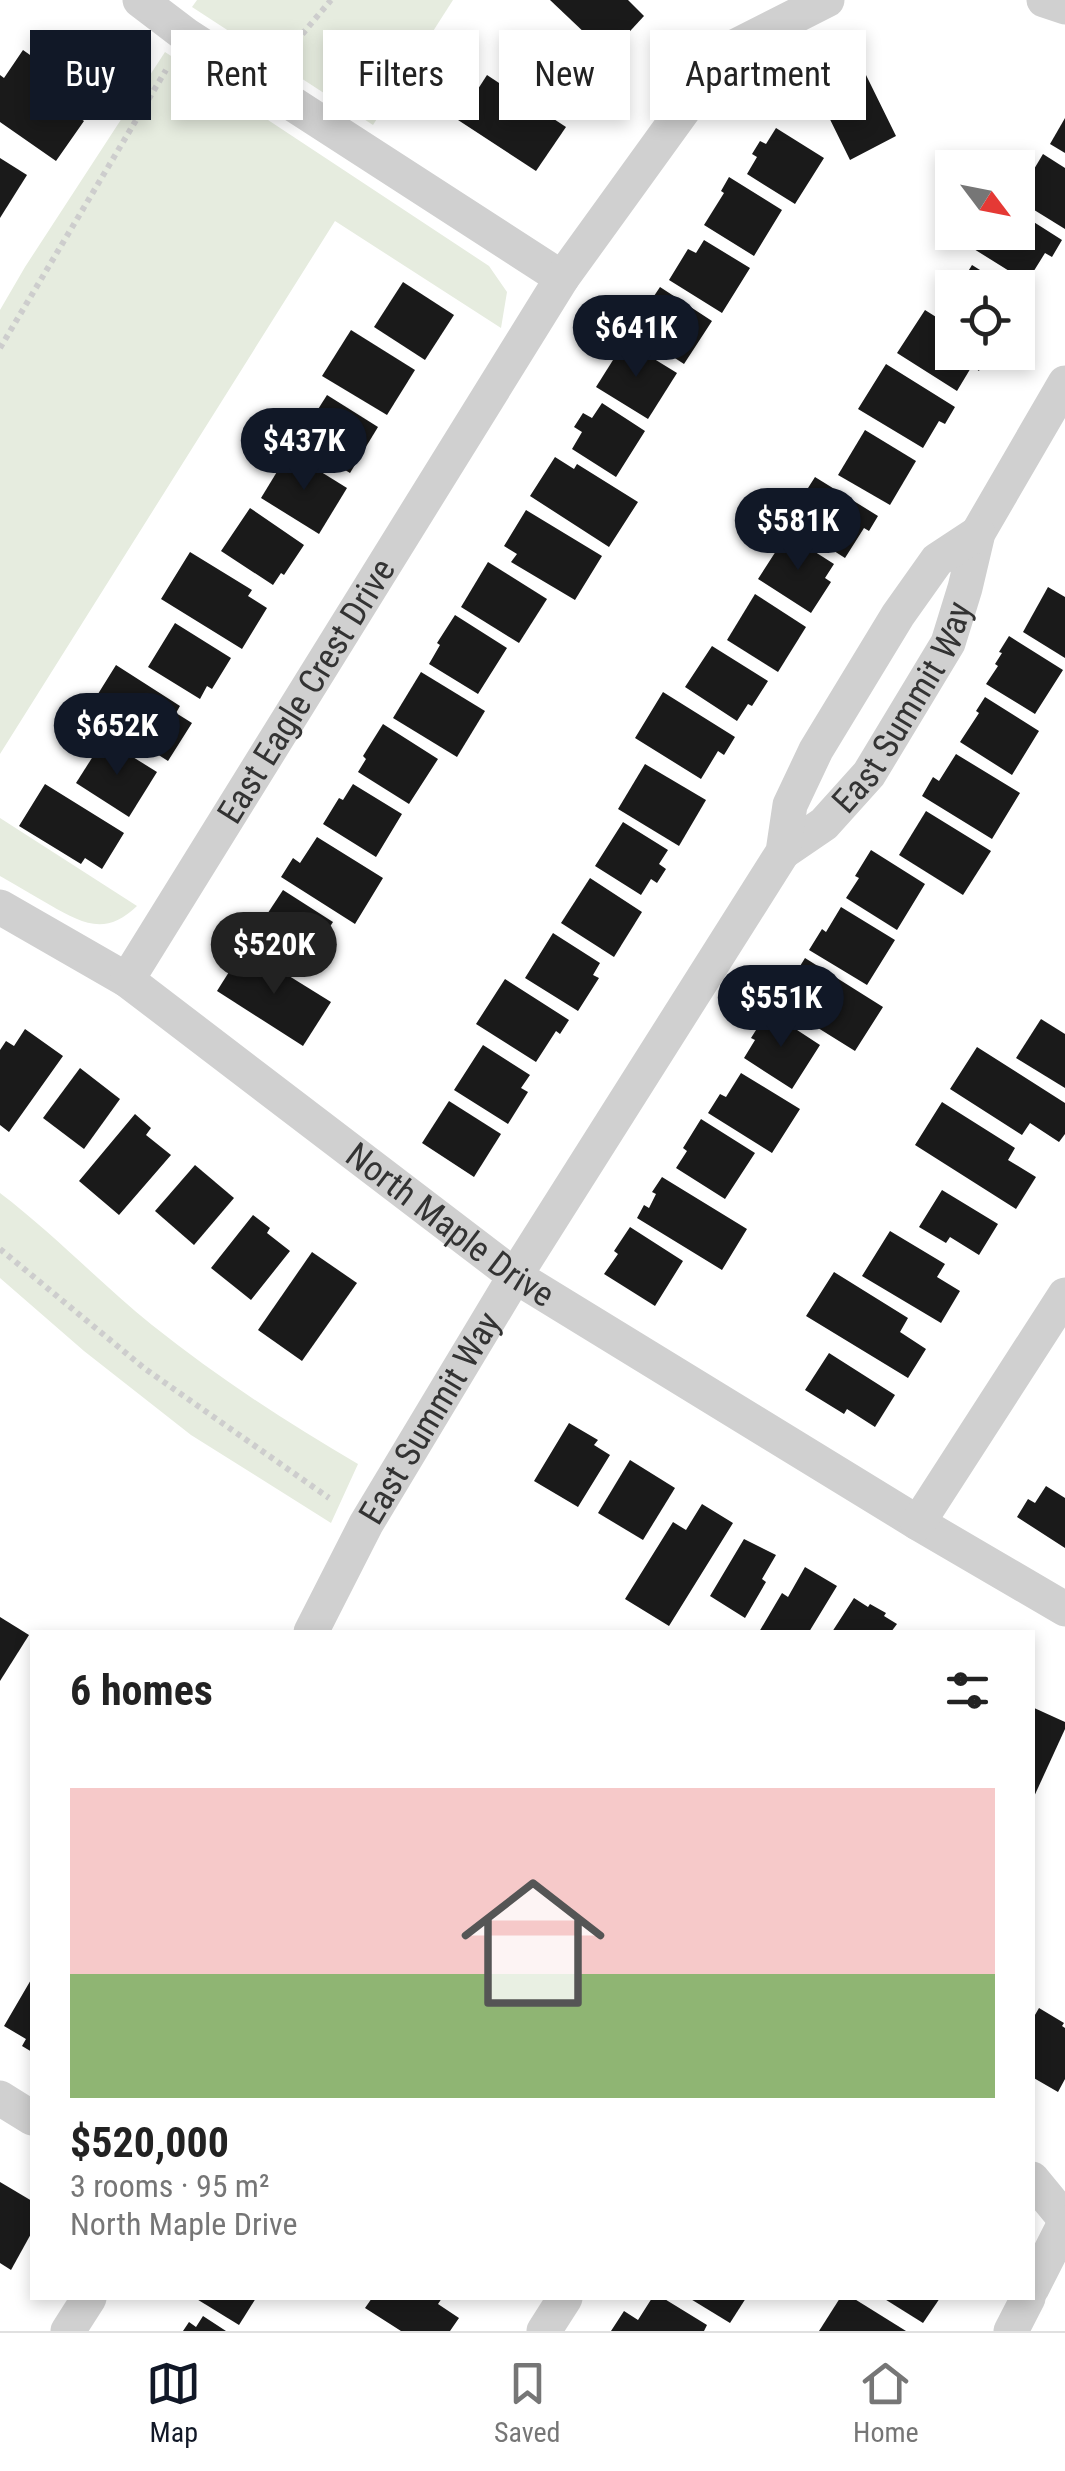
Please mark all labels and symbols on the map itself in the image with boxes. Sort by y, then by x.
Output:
north arrow [935,150,1035,250]
pin: $641K [566,295,706,380]
pin: $437K [234,408,374,493]
pin: $581K [728,488,868,573]
street label: East Eagle Crest Drive [209,552,404,831]
street label: East Summit Way [824,597,980,821]
pin: $652K [47,693,187,778]
pin: $520K [204,912,344,997]
pin: $551K [711,965,851,1050]
street label: North Maple Drive [338,1135,561,1316]
street label: East Summit Way [351,1305,510,1532]

